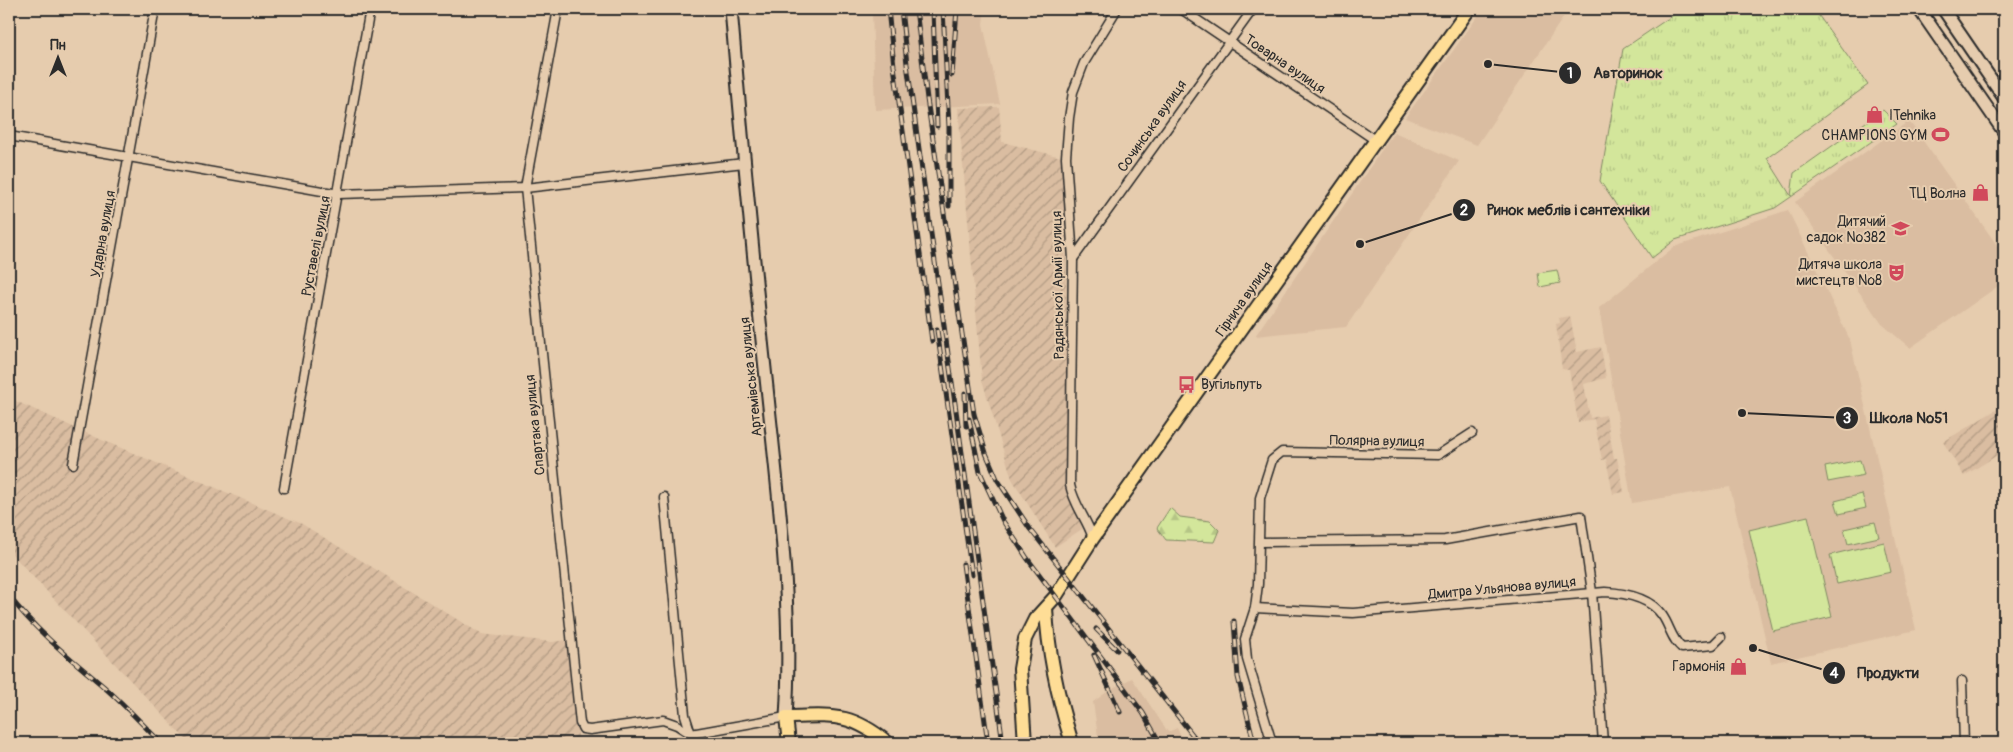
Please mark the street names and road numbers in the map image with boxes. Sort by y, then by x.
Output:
street label: Товарна вулиця [1241,31,1329,97]
street label: Сочинська вулиця [1114,77,1190,175]
street label: Ударна вулиця [87,189,119,279]
street label: Руставелі вулиця [298,194,334,298]
street label: Радянської Армії вулиця [1048,211,1068,359]
street label: Гірнича вулиця [1212,258,1276,340]
street label: Артемівська вулиця [736,316,766,438]
street label: Спартака вулиця [521,374,549,476]
street label: Полярна вулиця [1329,432,1425,450]
street label: Дмитра Ульянова вулиця [1426,573,1577,603]

